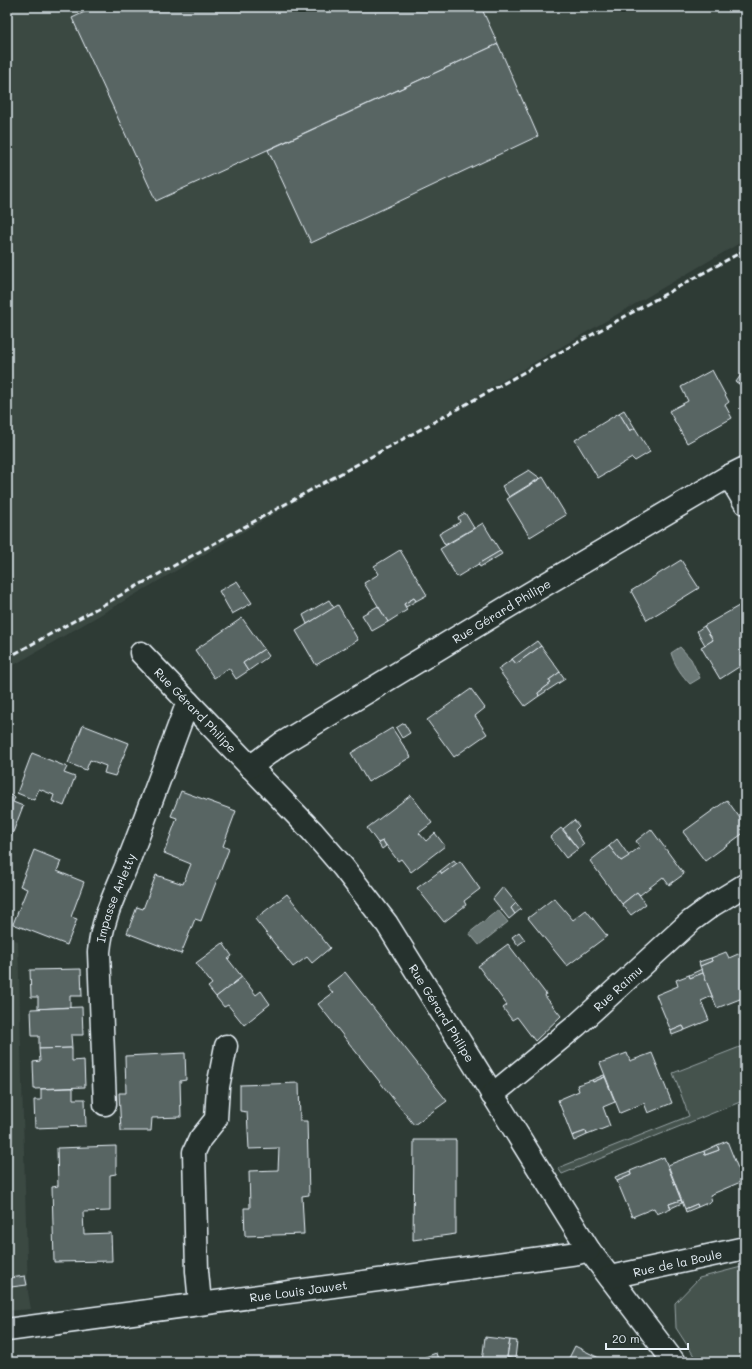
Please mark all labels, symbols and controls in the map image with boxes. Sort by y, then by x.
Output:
street label: Rue Gérard Philipe [449,575,553,647]
street label: Rue Gérard Philipe [151,664,240,756]
street label: Impasse Arletty [92,851,139,944]
street label: Rue Gérard Philipe [406,961,478,1065]
street label: Rue Raimu [590,962,645,1014]
street label: Rue de la Boule [632,1245,723,1280]
street label: Rue Louis Jouvet [249,1276,348,1305]
scale bar [606,1325,688,1351]
text: 20 m [612,1330,640,1346]

